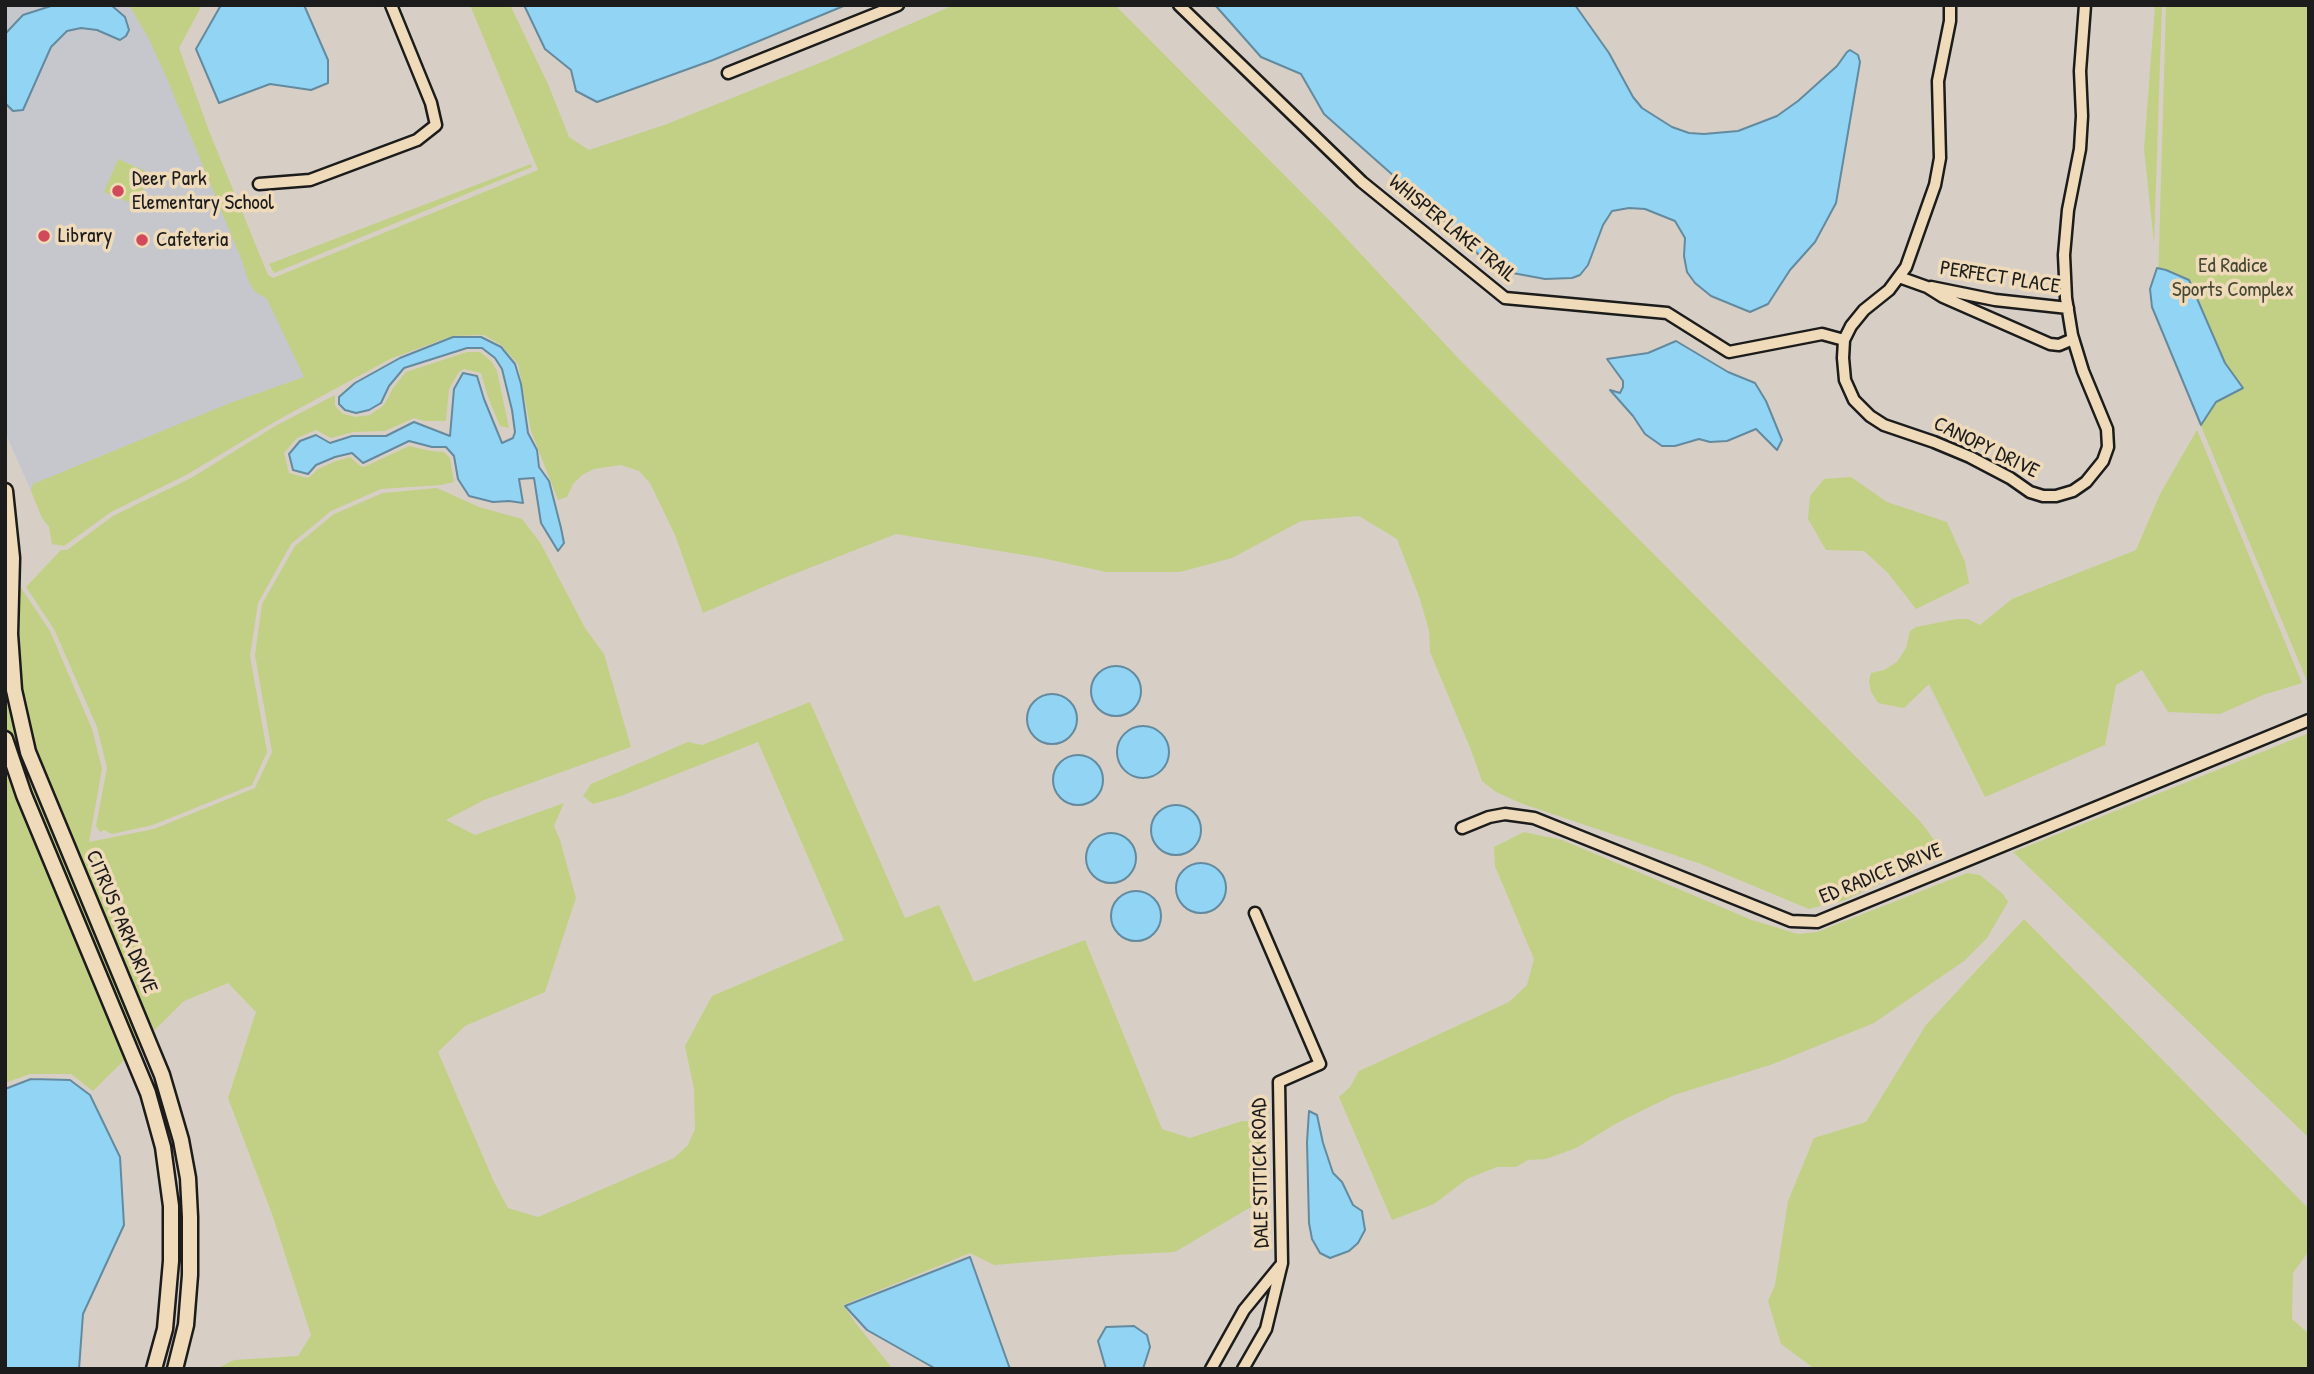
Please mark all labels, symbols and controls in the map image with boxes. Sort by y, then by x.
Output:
place label: Deer Park Elementary School [132,166,274,216]
street label: WHISPER LAKE TRAIL [1383,170,1521,288]
marker: Deer Park Elementary School [110,183,126,199]
place label: Library [58,223,112,249]
place label: Cafeteria [156,227,228,253]
marker: Library [36,228,52,244]
marker: Cafeteria [134,232,150,248]
park label: Ed Radice Sports Complex [2172,253,2294,303]
street label: PERFECT PLACE [1938,256,2062,300]
street label: CANOPY DRIVE [1929,412,2043,484]
street label: ED RADICE DRIVE [1816,838,1946,910]
street label: CITRUS PARK DRIVE [80,847,162,997]
street label: DALE STITICK ROAD [1247,1098,1275,1248]

